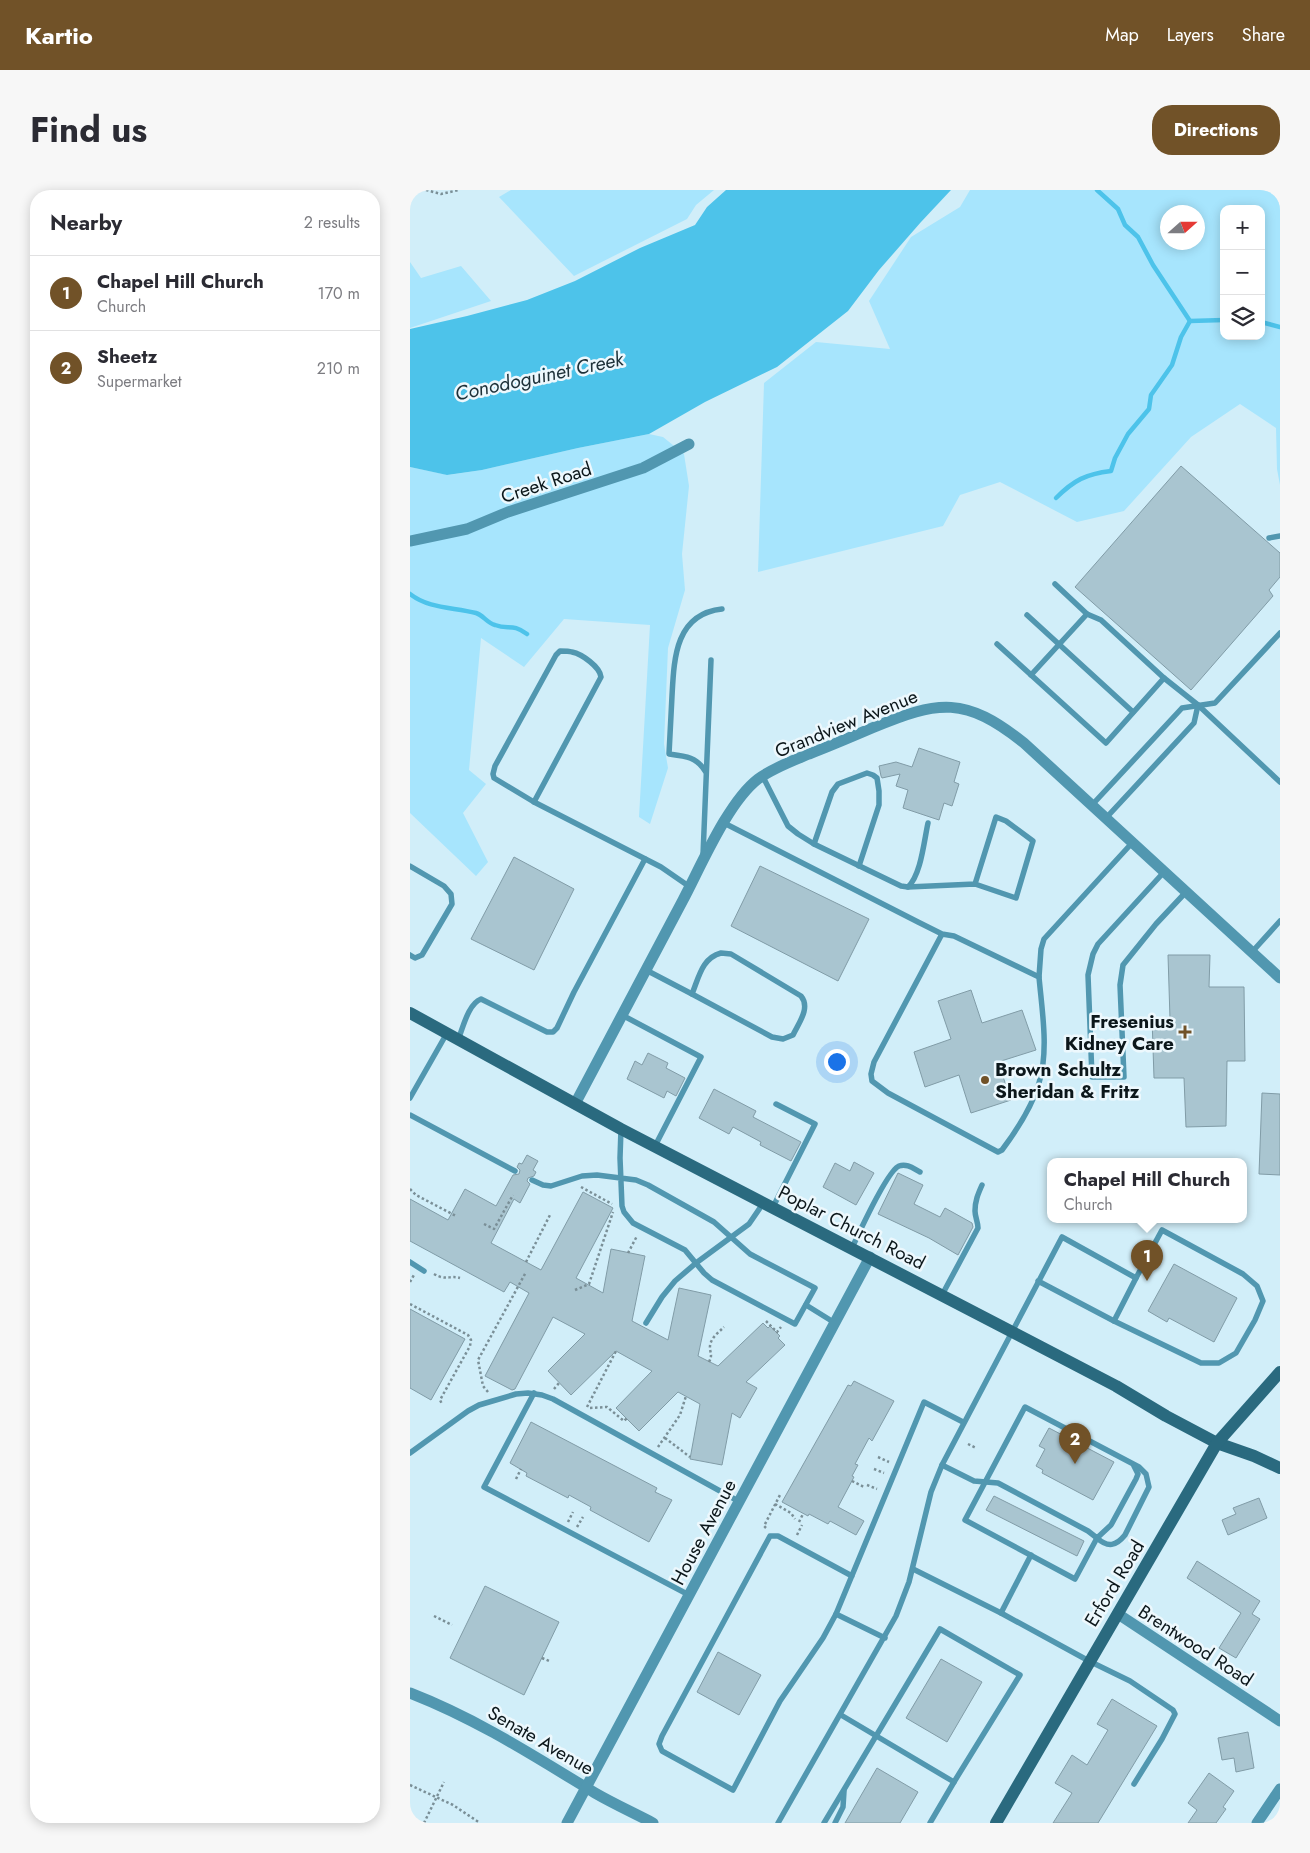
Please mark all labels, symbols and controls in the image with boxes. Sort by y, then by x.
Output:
text: Kartio [25,18,93,53]
text: Map [1105,22,1139,48]
text: Layers [1167,22,1214,48]
text: Share [1242,22,1285,48]
text: Find us [30,105,147,155]
button: Directions [1152,105,1280,155]
north arrow [1160,205,1205,250]
map controls [1220,205,1265,340]
button: + [1220,205,1265,250]
text: Nearby [50,208,122,238]
text: 2 results [304,211,360,234]
button: − [1220,250,1265,295]
text: Chapel Hill Church [97,268,264,295]
text: 1 [62,282,70,305]
text: 170 m [318,282,360,305]
text: Church [97,295,146,318]
button: layers [1220,295,1265,340]
text: Sheetz [97,343,157,370]
water label: Conodoguinet Creek [452,344,628,409]
text: 2 [61,357,71,380]
text: 210 m [317,357,360,380]
text: Supermarket [97,370,182,393]
street label: Creek Road [497,455,595,510]
street label: Grandview Avenue [771,682,922,764]
place label: Fresenius Kidney Care [1065,1008,1174,1057]
marker: Fresenius Kidney Care [1178,1025,1192,1039]
your location [824,1049,850,1075]
place label: Brown Schultz Sheridan & Fritz [995,1056,1139,1105]
marker: Brown Schultz Sheridan & Fritz [979,1074,991,1086]
popup [1047,1158,1247,1223]
text: Chapel Hill Church [1064,1166,1230,1193]
street label: Poplar Church Road [774,1179,930,1276]
text: Church [1064,1193,1113,1216]
pin: 1 [1131,1240,1163,1281]
pin: 2 [1059,1423,1091,1464]
street label: House Avenue [664,1474,743,1590]
street label: Erford Road [1078,1535,1151,1632]
street label: Brentwood Road [1133,1598,1258,1693]
street label: Senate Avenue [483,1699,599,1782]

